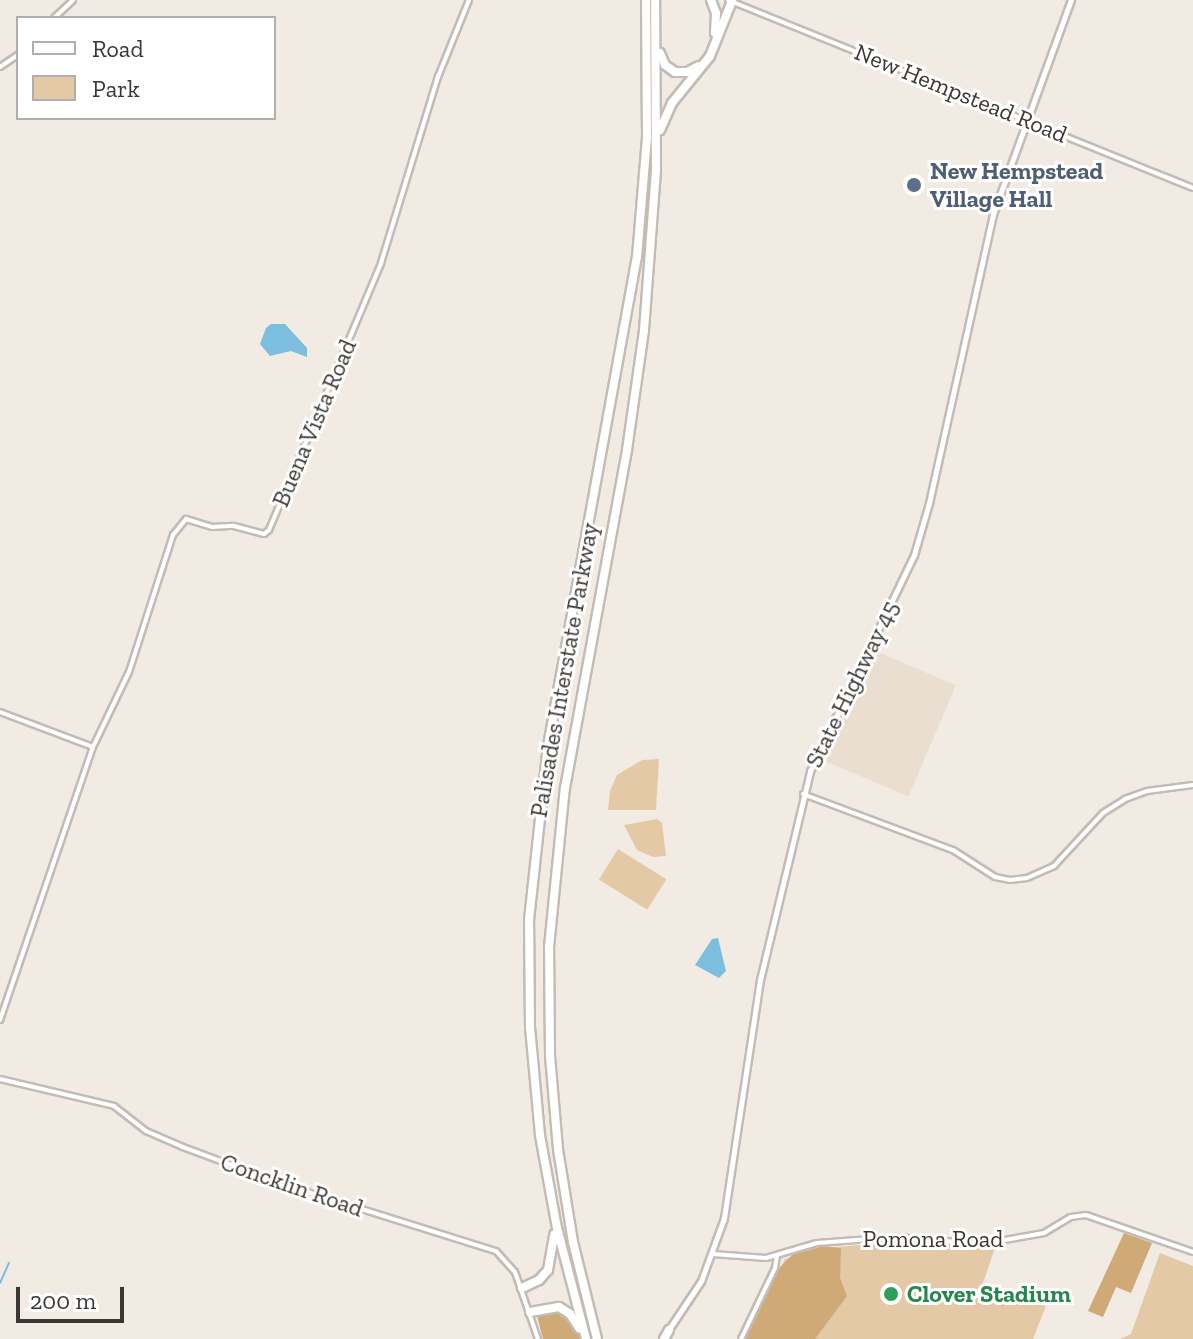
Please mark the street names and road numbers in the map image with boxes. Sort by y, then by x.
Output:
street label: New Hempstead Road [850,37,1072,149]
street label: Buena Vista Road [266,335,362,511]
street label: Palisades Interstate Parkway [524,520,604,820]
street label: State Highway 45 [799,596,905,772]
street label: Concklin Road [217,1147,367,1223]
street label: Pomona Road [863,1225,1003,1253]

